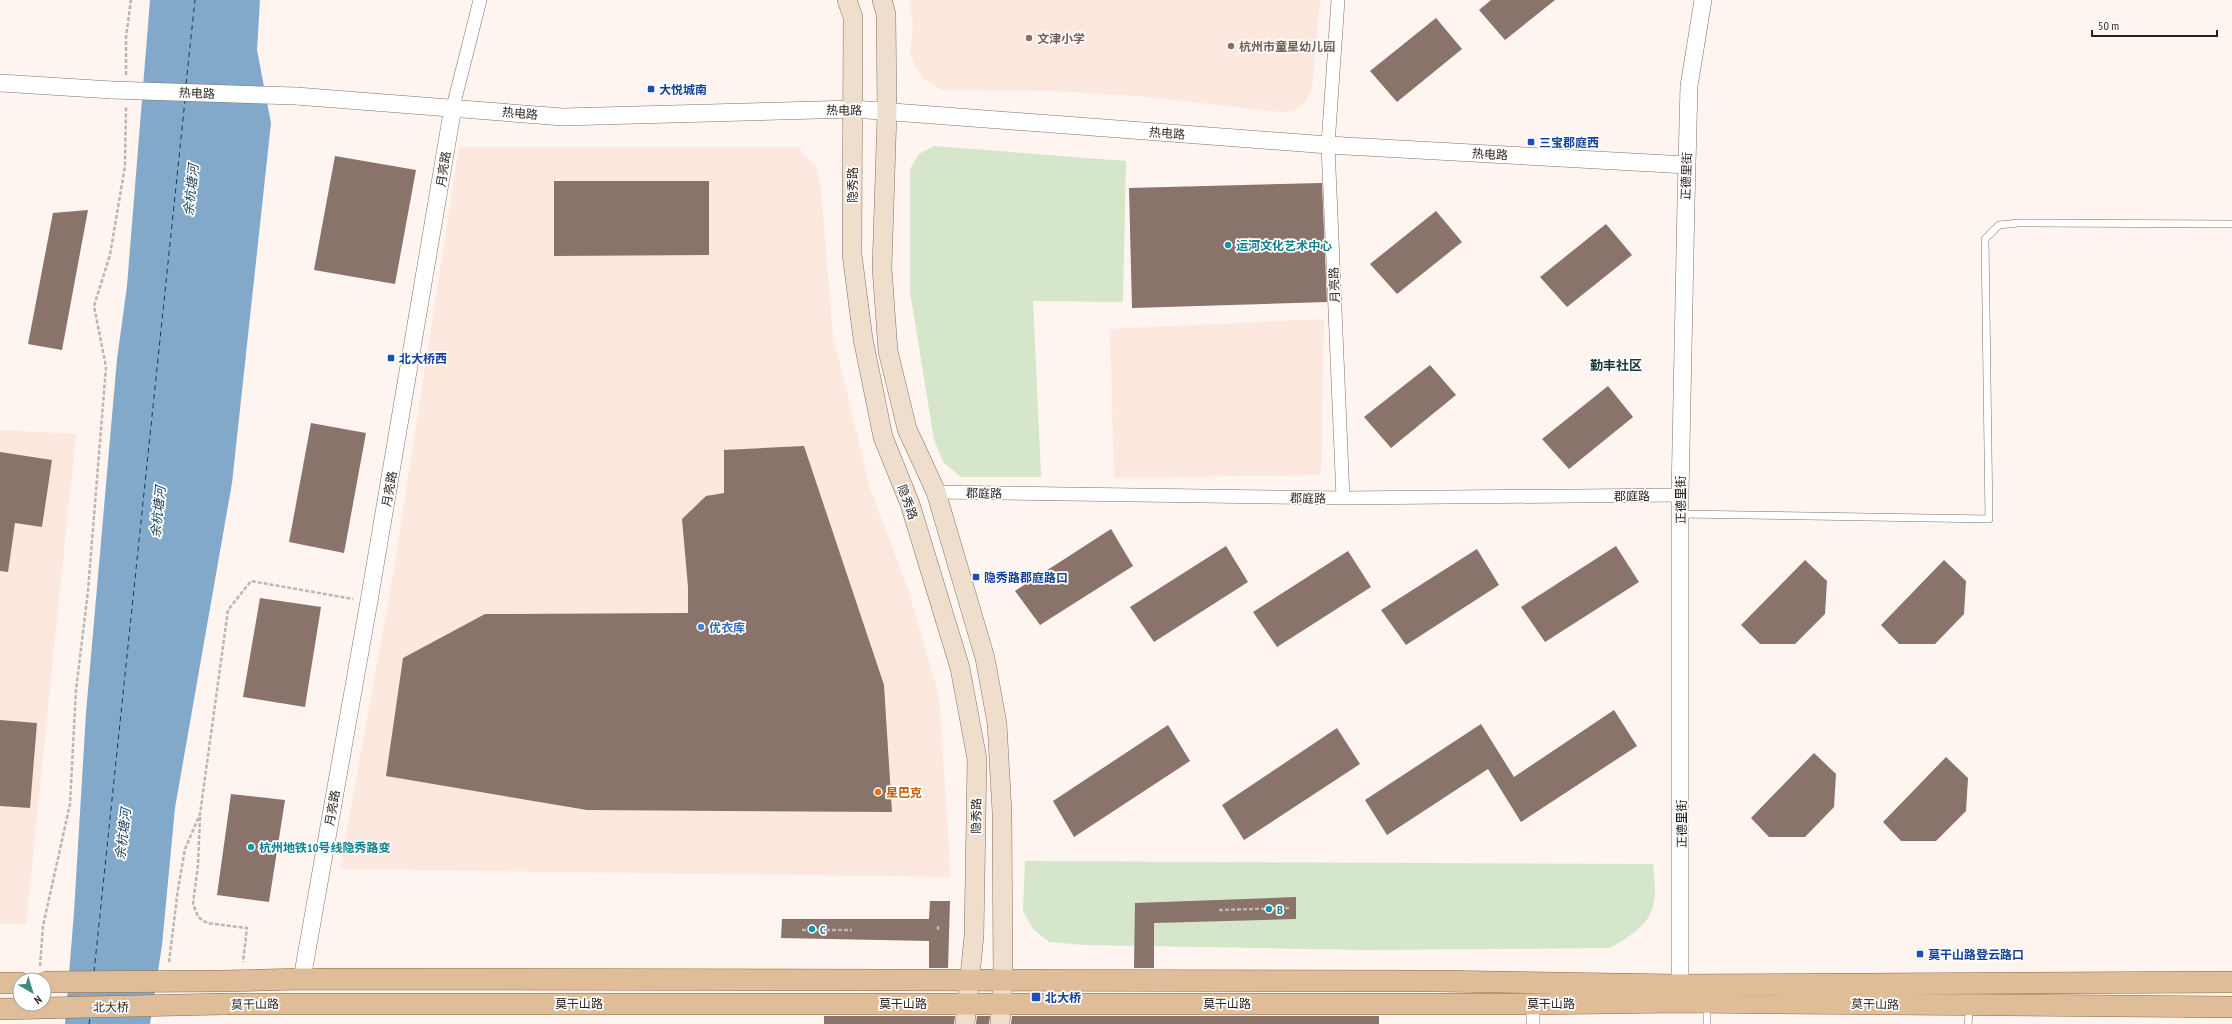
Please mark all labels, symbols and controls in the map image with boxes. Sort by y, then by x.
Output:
scale bar [2092,12,2217,38]
text: 50 m [2098,18,2119,33]
place label: 文津小学 [1037,31,1085,46]
marker: 文津小学 [1024,33,1034,43]
place label: 杭州市童星幼儿园 [1239,39,1335,54]
marker: 杭州市童星幼儿园 [1226,41,1236,51]
place label: 大悦城南 [659,82,707,97]
marker: 大悦城南 [646,84,656,94]
street label: 热电路 [179,85,215,101]
street label: 热电路 [826,102,862,118]
street label: 热电路 [501,104,539,122]
street label: 热电路 [1149,124,1185,142]
place label: 三宝郡庭西 [1539,135,1599,150]
marker: 三宝郡庭西 [1526,137,1536,147]
street label: 热电路 [1472,146,1508,162]
street label: 月亮路 [433,150,453,188]
street label: 正德里街 [1678,152,1694,200]
water label: 余杭塘河 [180,160,202,217]
street label: 隐秀路 [845,167,860,203]
place label: 运河文化艺术中心 [1236,238,1332,253]
marker: 运河文化艺术中心 [1223,240,1233,250]
street label: 月亮路 [1326,267,1342,303]
place label: 北大桥西 [399,351,447,366]
marker: 北大桥西 [386,353,396,363]
district label: 勤丰社区 [1590,357,1642,374]
street label: 月亮路 [378,470,400,508]
street label: 正德里街 [1673,476,1688,524]
water label: 余杭塘河 [147,482,169,539]
street label: 隐秀路 [895,483,921,521]
street label: 郡庭路 [966,485,1002,501]
street label: 郡庭路 [1614,488,1650,504]
street label: 郡庭路 [1290,490,1326,506]
place label: 隐秀路郡庭路口 [984,570,1068,585]
marker: 隐秀路郡庭路口 [971,572,981,582]
place label: 优衣库 [709,620,745,635]
marker: 优衣库 [696,622,706,632]
place label: 星巴克 [886,785,922,800]
marker: 星巴克 [873,787,883,797]
street label: 月亮路 [321,789,343,827]
street label: 隐秀路 [968,798,984,834]
street label: 正德里街 [1674,800,1689,848]
water label: 余杭塘河 [111,804,135,861]
place label: 杭州地铁10号线隐秀路变 [259,840,390,855]
marker: 杭州地铁10号线隐秀路变 [246,842,256,852]
place label: B [1277,902,1283,917]
marker: B [1264,904,1274,914]
place label: C [820,922,826,937]
marker: C [807,924,817,934]
place label: 莫干山路登云路口 [1928,947,2024,962]
marker: 莫干山路登云路口 [1915,949,1925,959]
north arrow [12,972,52,1012]
place label: 北大桥 [1045,990,1081,1005]
marker: 北大桥 [1030,991,1042,1003]
text: N [31,993,45,1007]
street label: 莫干山路 [231,996,279,1012]
street label: 莫干山路 [555,996,603,1011]
street label: 莫干山路 [879,996,927,1011]
street label: 莫干山路 [1203,996,1251,1011]
street label: 莫干山路 [1527,996,1575,1011]
street label: 莫干山路 [1851,996,1899,1012]
street label: 北大桥 [93,999,129,1015]

